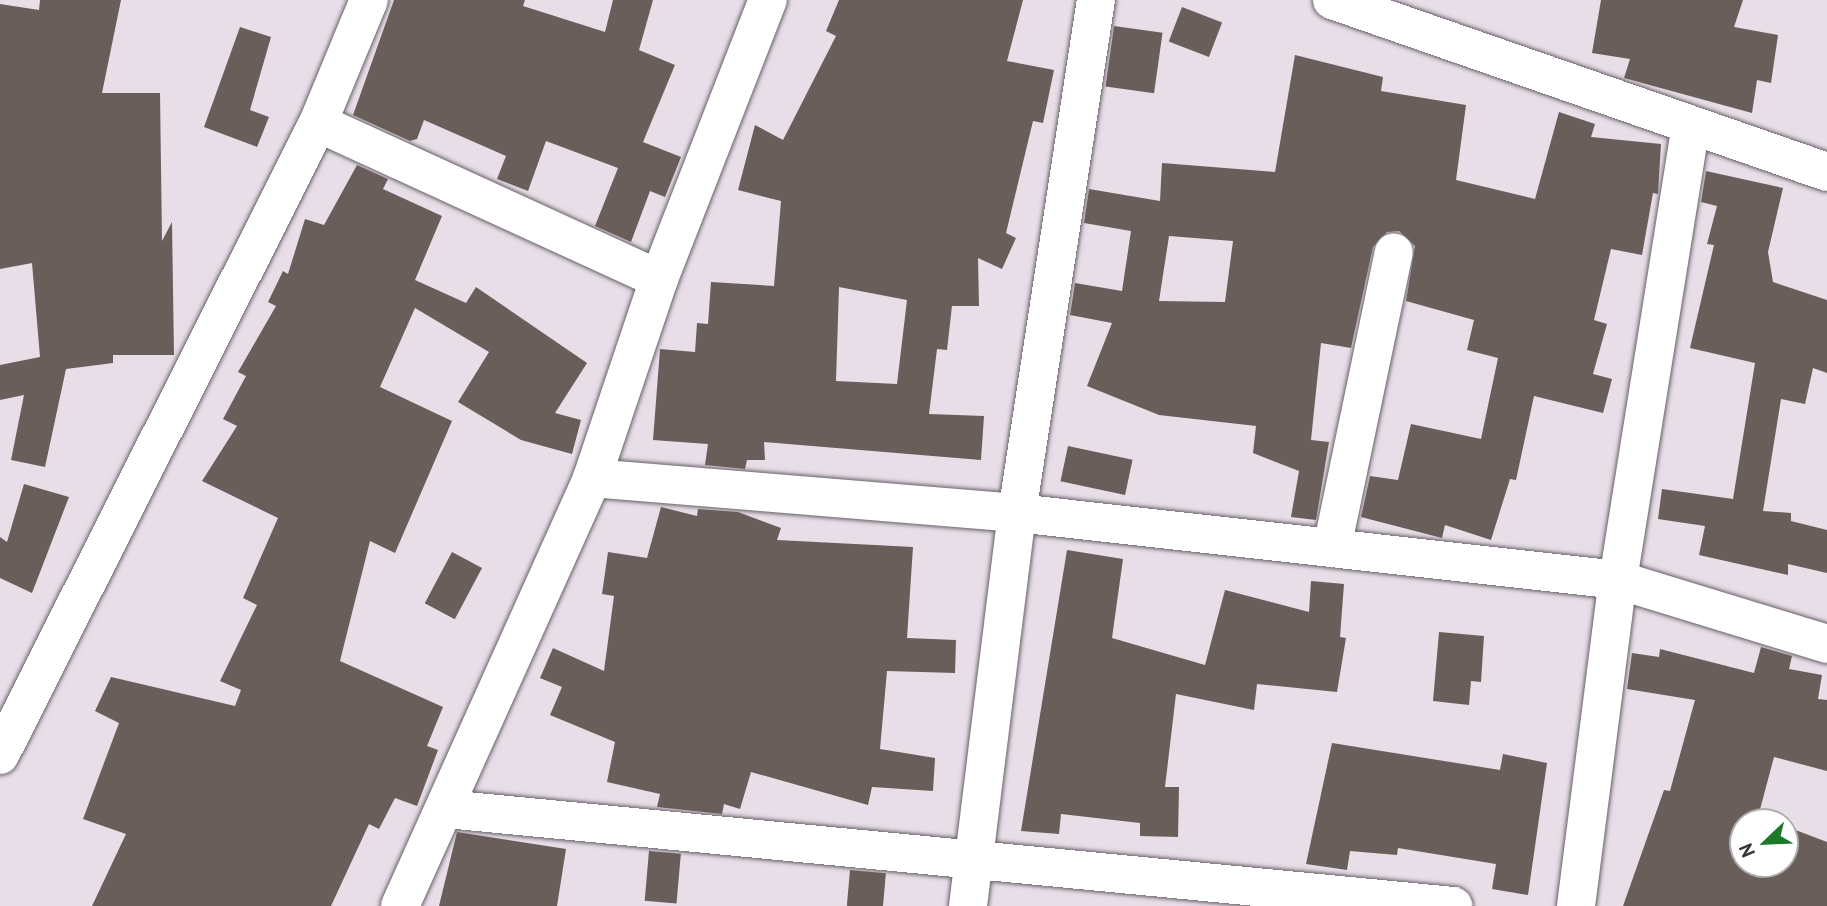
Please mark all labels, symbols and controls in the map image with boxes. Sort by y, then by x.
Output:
north arrow [1729,808,1799,878]
text: N [1733,840,1760,861]

